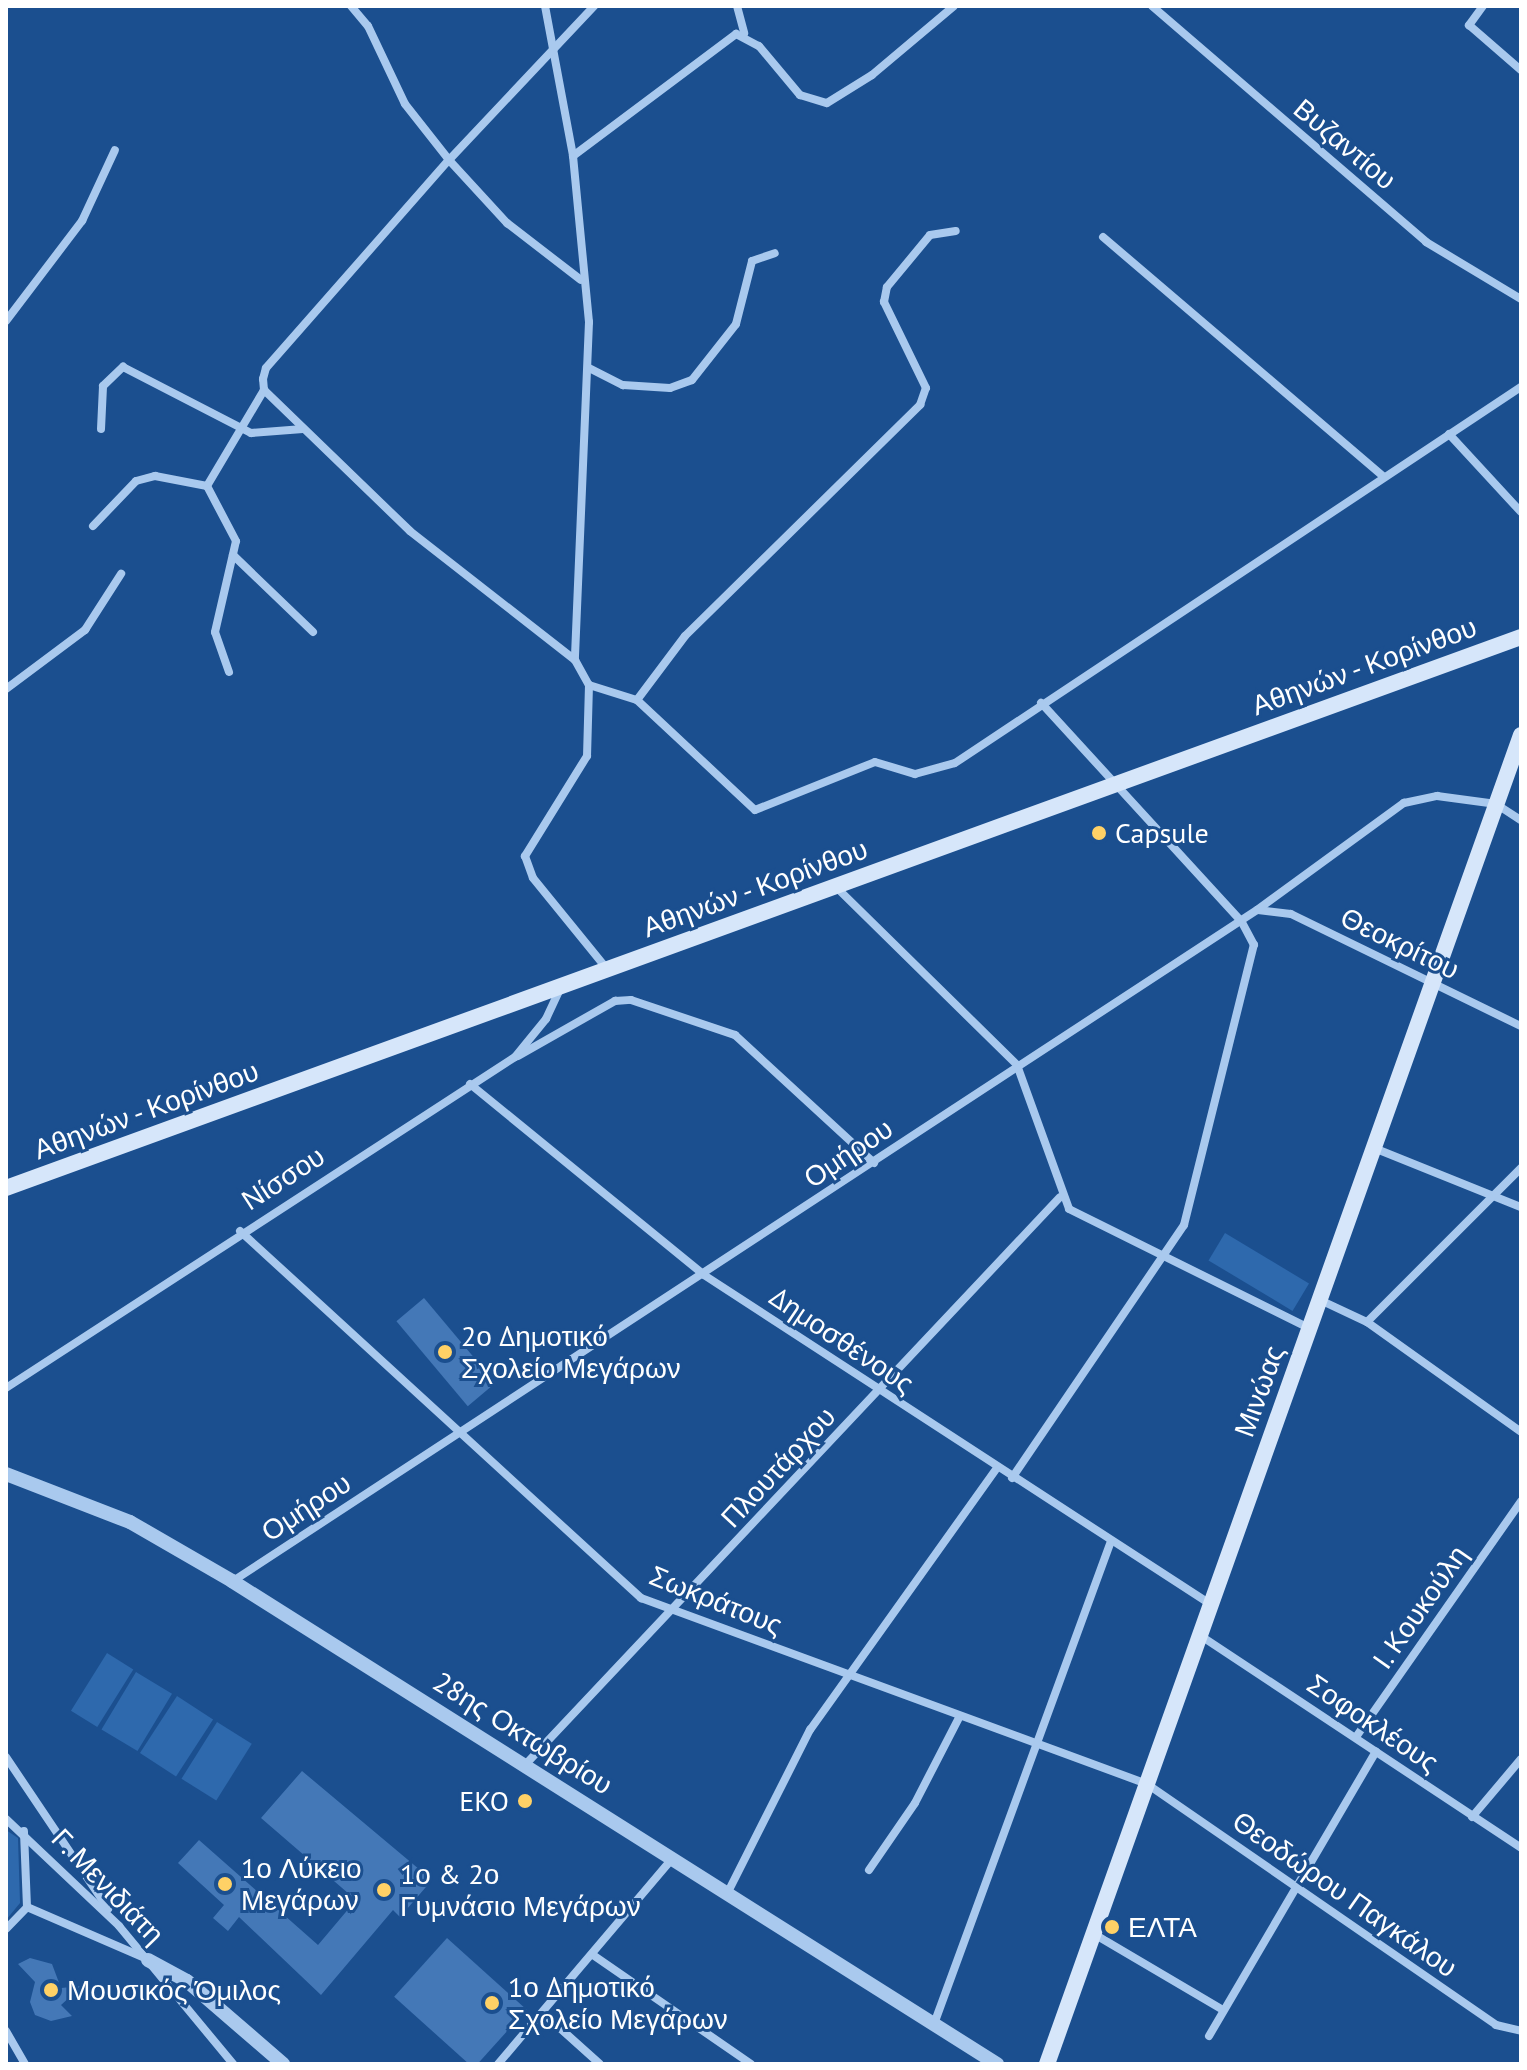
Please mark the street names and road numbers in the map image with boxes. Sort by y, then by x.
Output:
street label: Βυζαντίου [1287,92,1403,196]
street label: Αθηνών - Κορίνθου [1245,609,1483,723]
street label: Αθηνών - Κορίνθου [636,831,874,945]
street label: Θεοκρίτου [1335,900,1465,986]
street label: Αθηνών - Κορίνθου [27,1053,265,1167]
street label: Ομήρου [797,1111,899,1195]
street label: Νίσσου [235,1139,331,1217]
street label: Δημοσθένους [764,1280,920,1400]
street label: Μινώας [1227,1341,1291,1441]
street label: Πλουτάρχου [714,1400,842,1534]
street label: Ομήρου [255,1466,357,1548]
street label: Ι. Κουκούλη [1365,1538,1475,1676]
street label: Σωκράτους [645,1558,787,1642]
street label: 28ης Οκτωβρίου [427,1665,619,1801]
street label: Σοφοκλέους [1301,1667,1445,1779]
street label: Θεοδώρου Παγκάλου [1226,1804,1464,1984]
street label: Γ. Μενιδιάτη [44,1821,172,1951]

